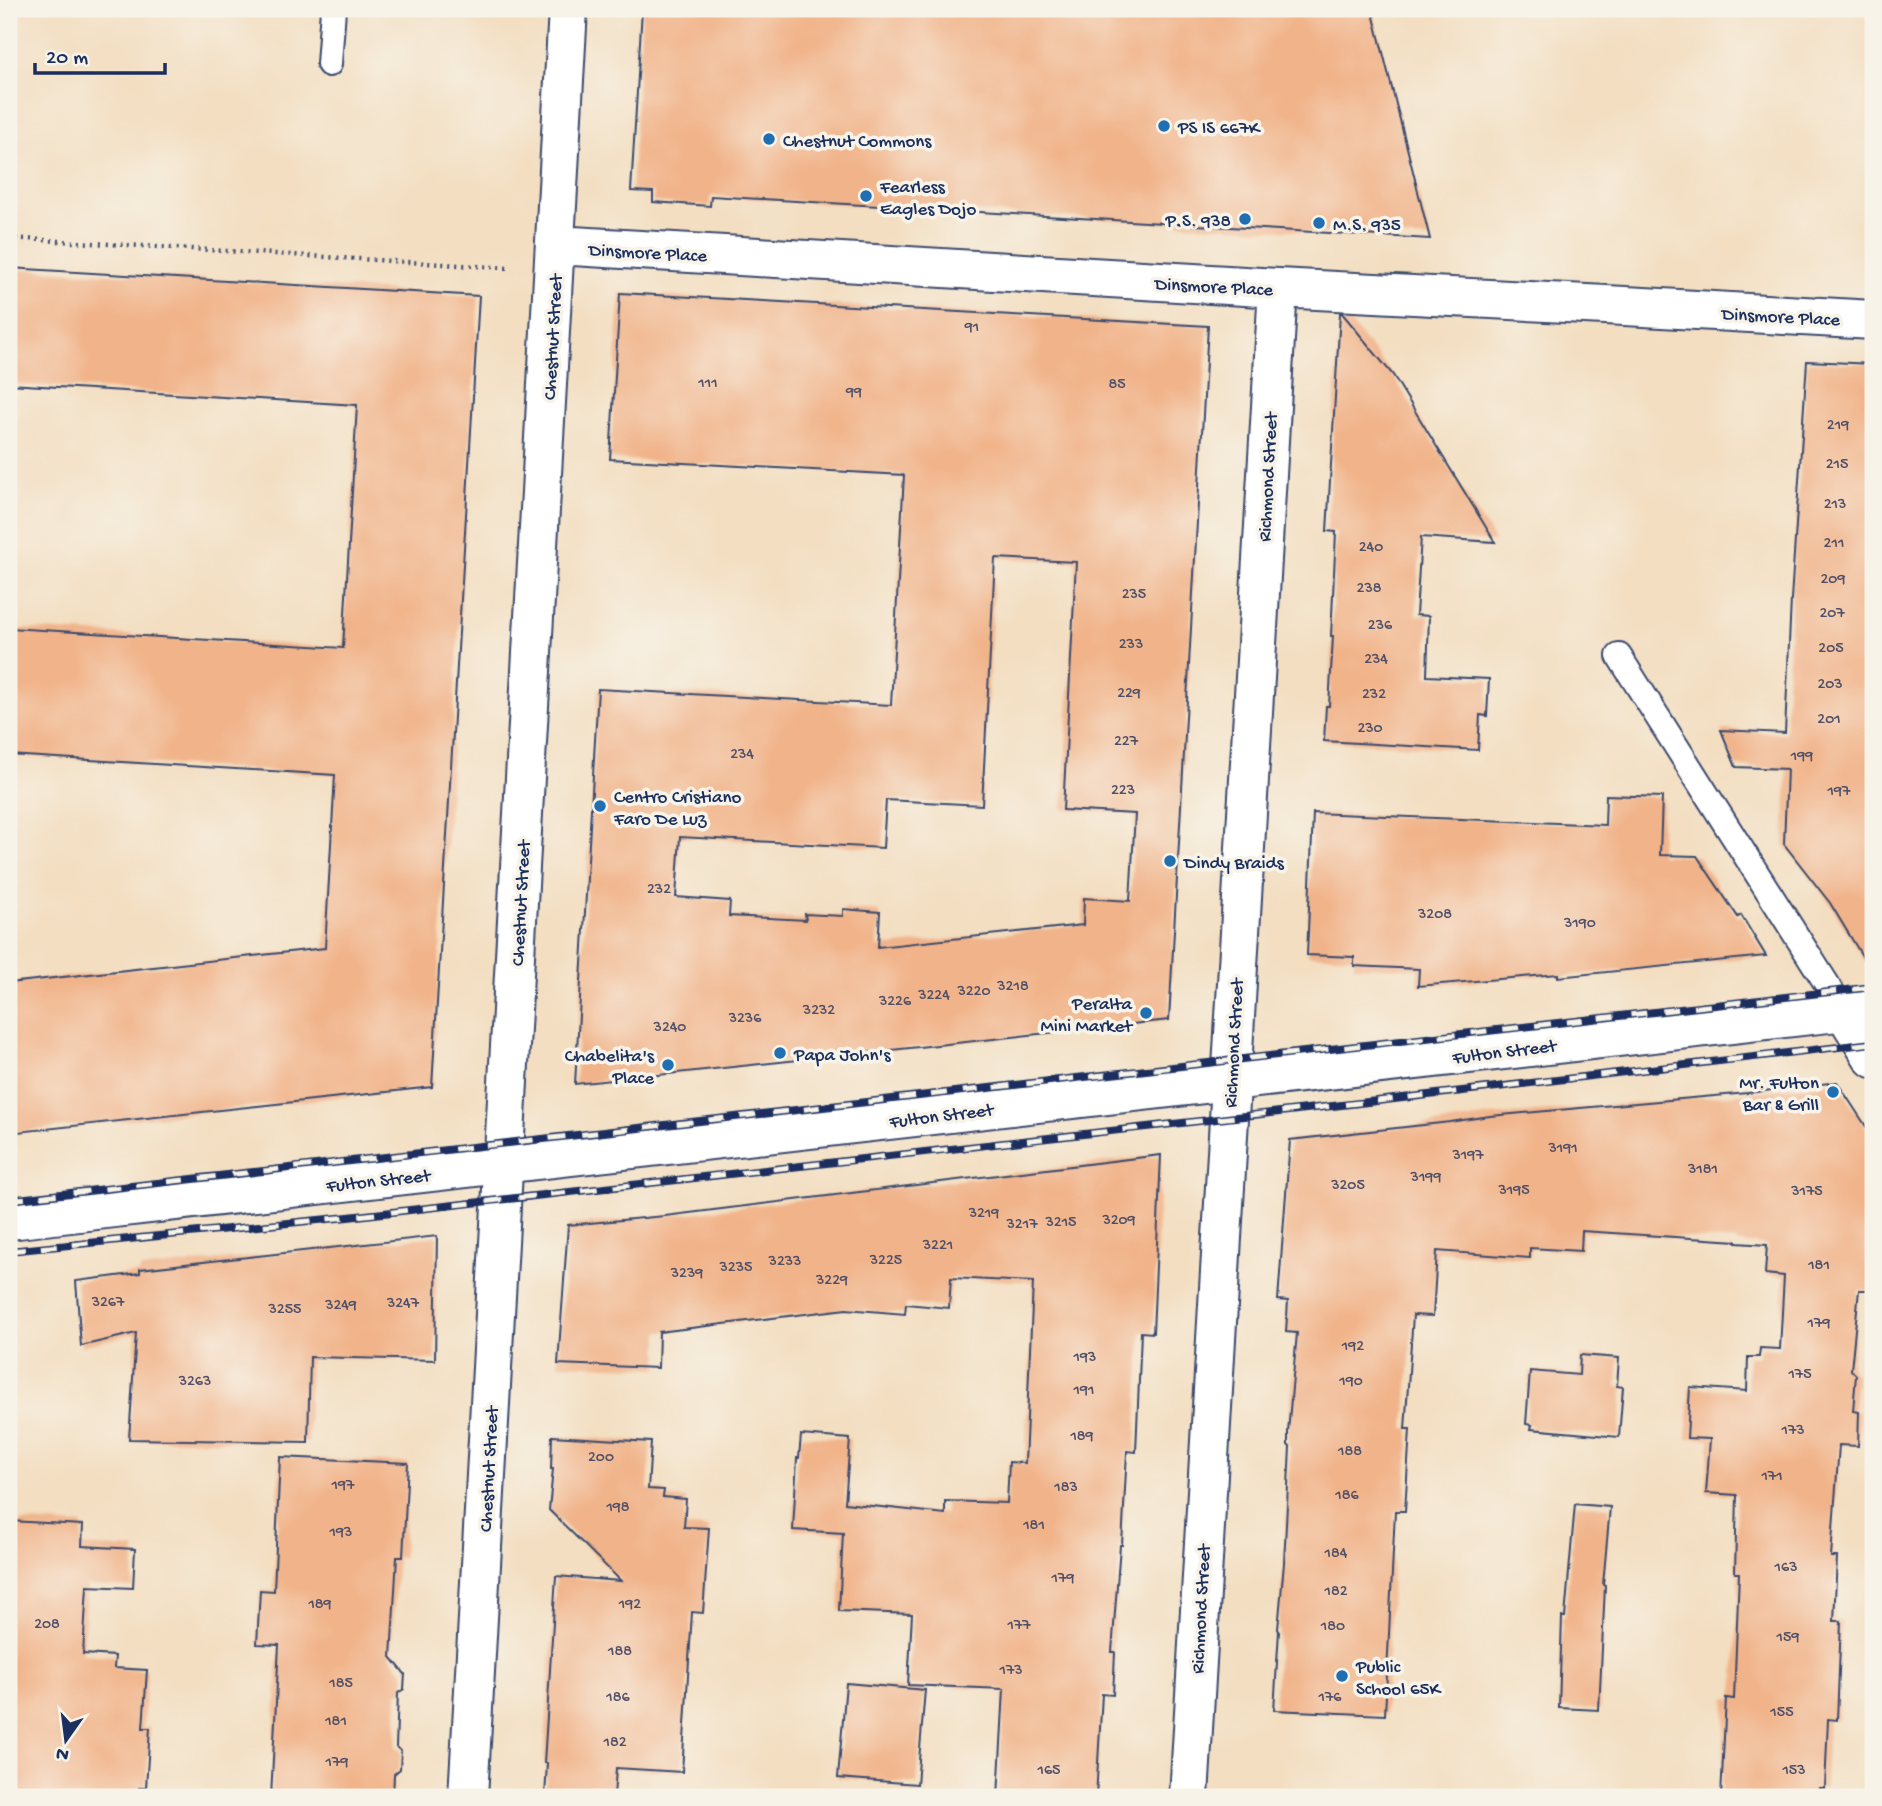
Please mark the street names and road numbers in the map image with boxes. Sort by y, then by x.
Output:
street label: Dinsmore Place [586,240,708,269]
street label: Chestnut Street [540,271,569,401]
street label: Dinsmore Place [1152,274,1274,303]
street label: Dinsmore Place [1719,304,1841,333]
street label: Richmond Street [1255,410,1284,542]
street label: Chestnut Street [508,837,537,967]
street label: Richmond Street [1221,976,1250,1108]
street label: Fulton Street [1450,1035,1560,1071]
street label: Fulton Street [887,1099,997,1135]
street label: Fulton Street [324,1165,434,1199]
street label: Chestnut Street [476,1403,505,1533]
street label: Richmond Street [1188,1542,1217,1674]

